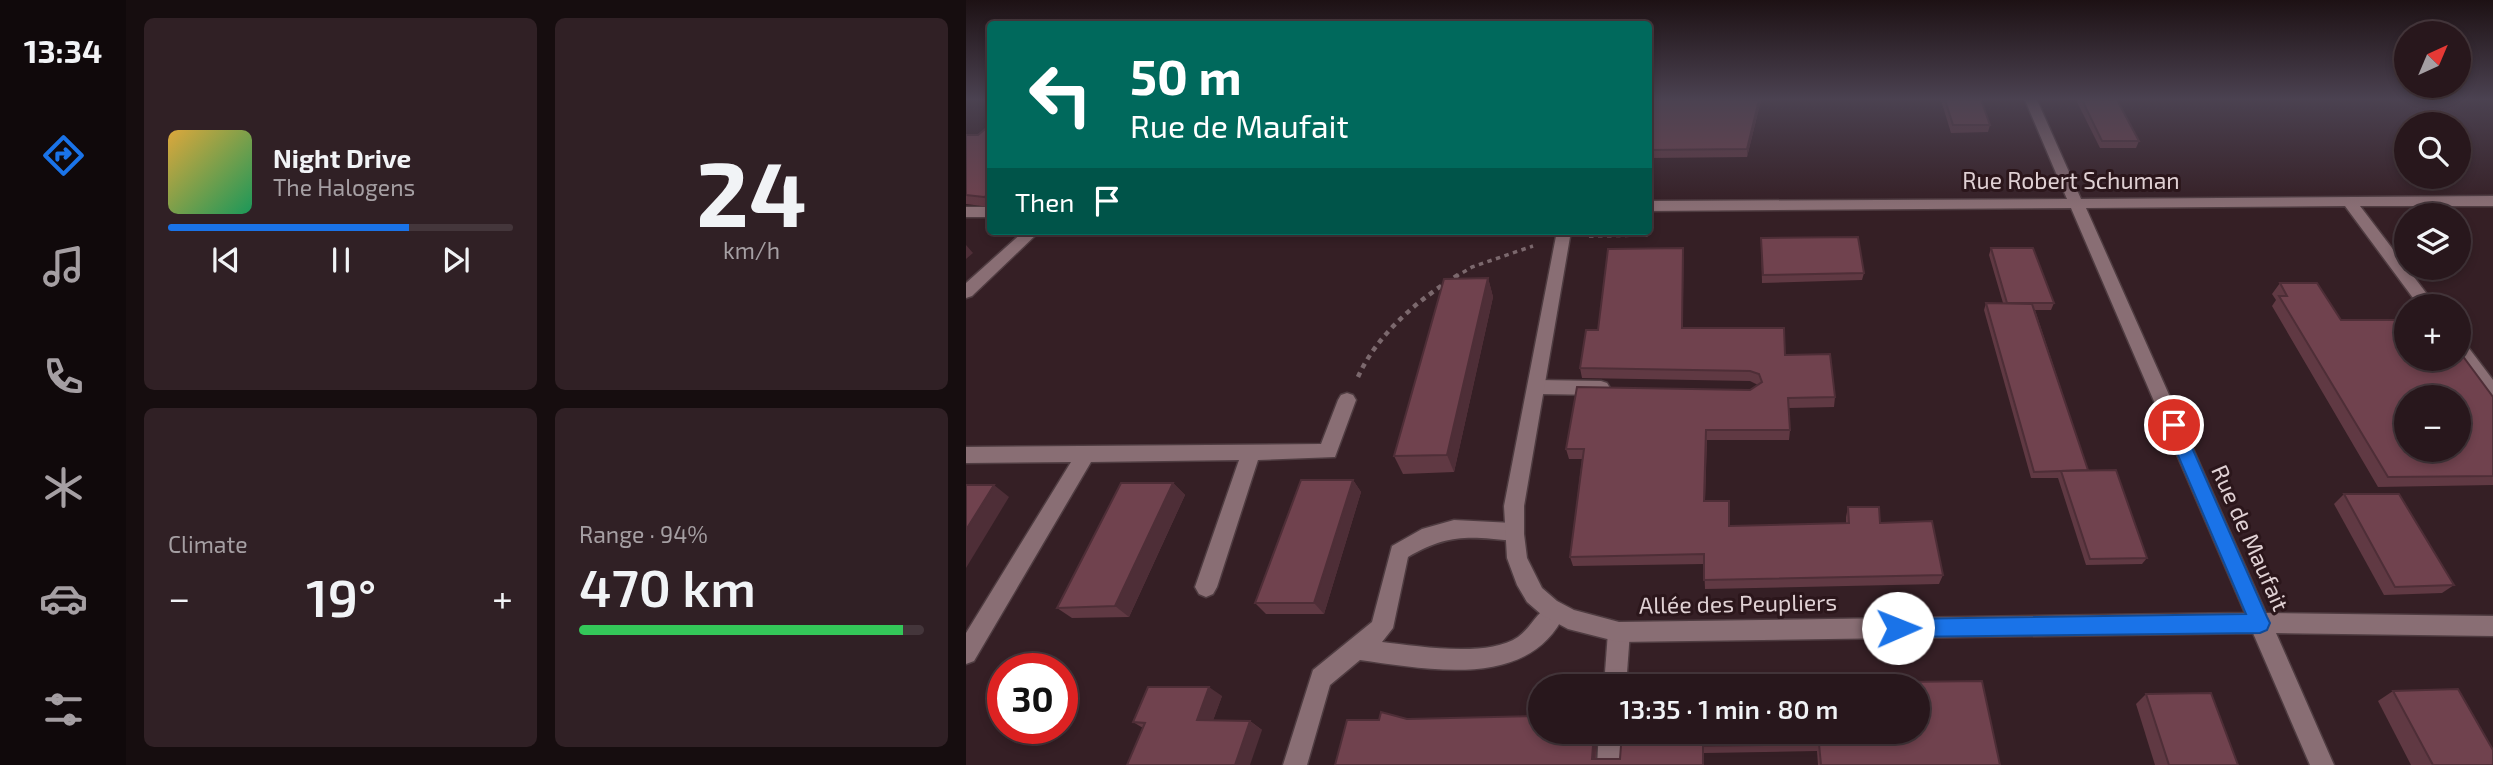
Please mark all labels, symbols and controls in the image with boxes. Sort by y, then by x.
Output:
north arrow [2394,21,2471,98]
map controls [2394,21,2471,462]
text: 13:34 [24,31,102,69]
text: 50 m [1130,46,1242,105]
icon: left [1015,49,1106,140]
text: Rue de Maufait [1130,106,1349,144]
button: search [2394,112,2471,189]
icon: directions [39,131,88,180]
text: 24 [696,136,807,245]
text: Night Drive [273,142,411,173]
street label: Rue Robert Schuman [1962,166,2180,194]
text: The Halogens [273,173,415,201]
icon: arrive [1088,182,1126,220]
text: Then [1015,186,1074,217]
button: layers [2394,203,2471,280]
text: km/h [723,236,780,264]
icon: previous [207,241,245,279]
icon: pause [322,241,360,279]
icon: next [437,241,475,279]
icon: music [39,242,88,291]
button: + [2394,294,2471,371]
icon: phone [39,352,88,401]
button: − [2394,385,2471,462]
pin [2144,395,2204,455]
icon: arrive [2155,406,2193,444]
street label: Rue de Maufait [2206,460,2296,615]
icon: climate [39,463,88,512]
text: Range · 94% [579,520,708,548]
text: Climate [168,530,248,558]
text: 470 km [579,555,756,617]
text: 19° [306,565,376,627]
icon: car [39,574,88,623]
text: − [168,574,190,620]
text: + [492,574,513,620]
street label: Allée des Peupliers [1639,587,1837,619]
position arrow [1861,591,1935,665]
speed limit sign: 30 [987,653,1078,744]
icon: filters [39,685,88,734]
text: 13:35 · 1 min · 80 m [1620,693,1838,724]

